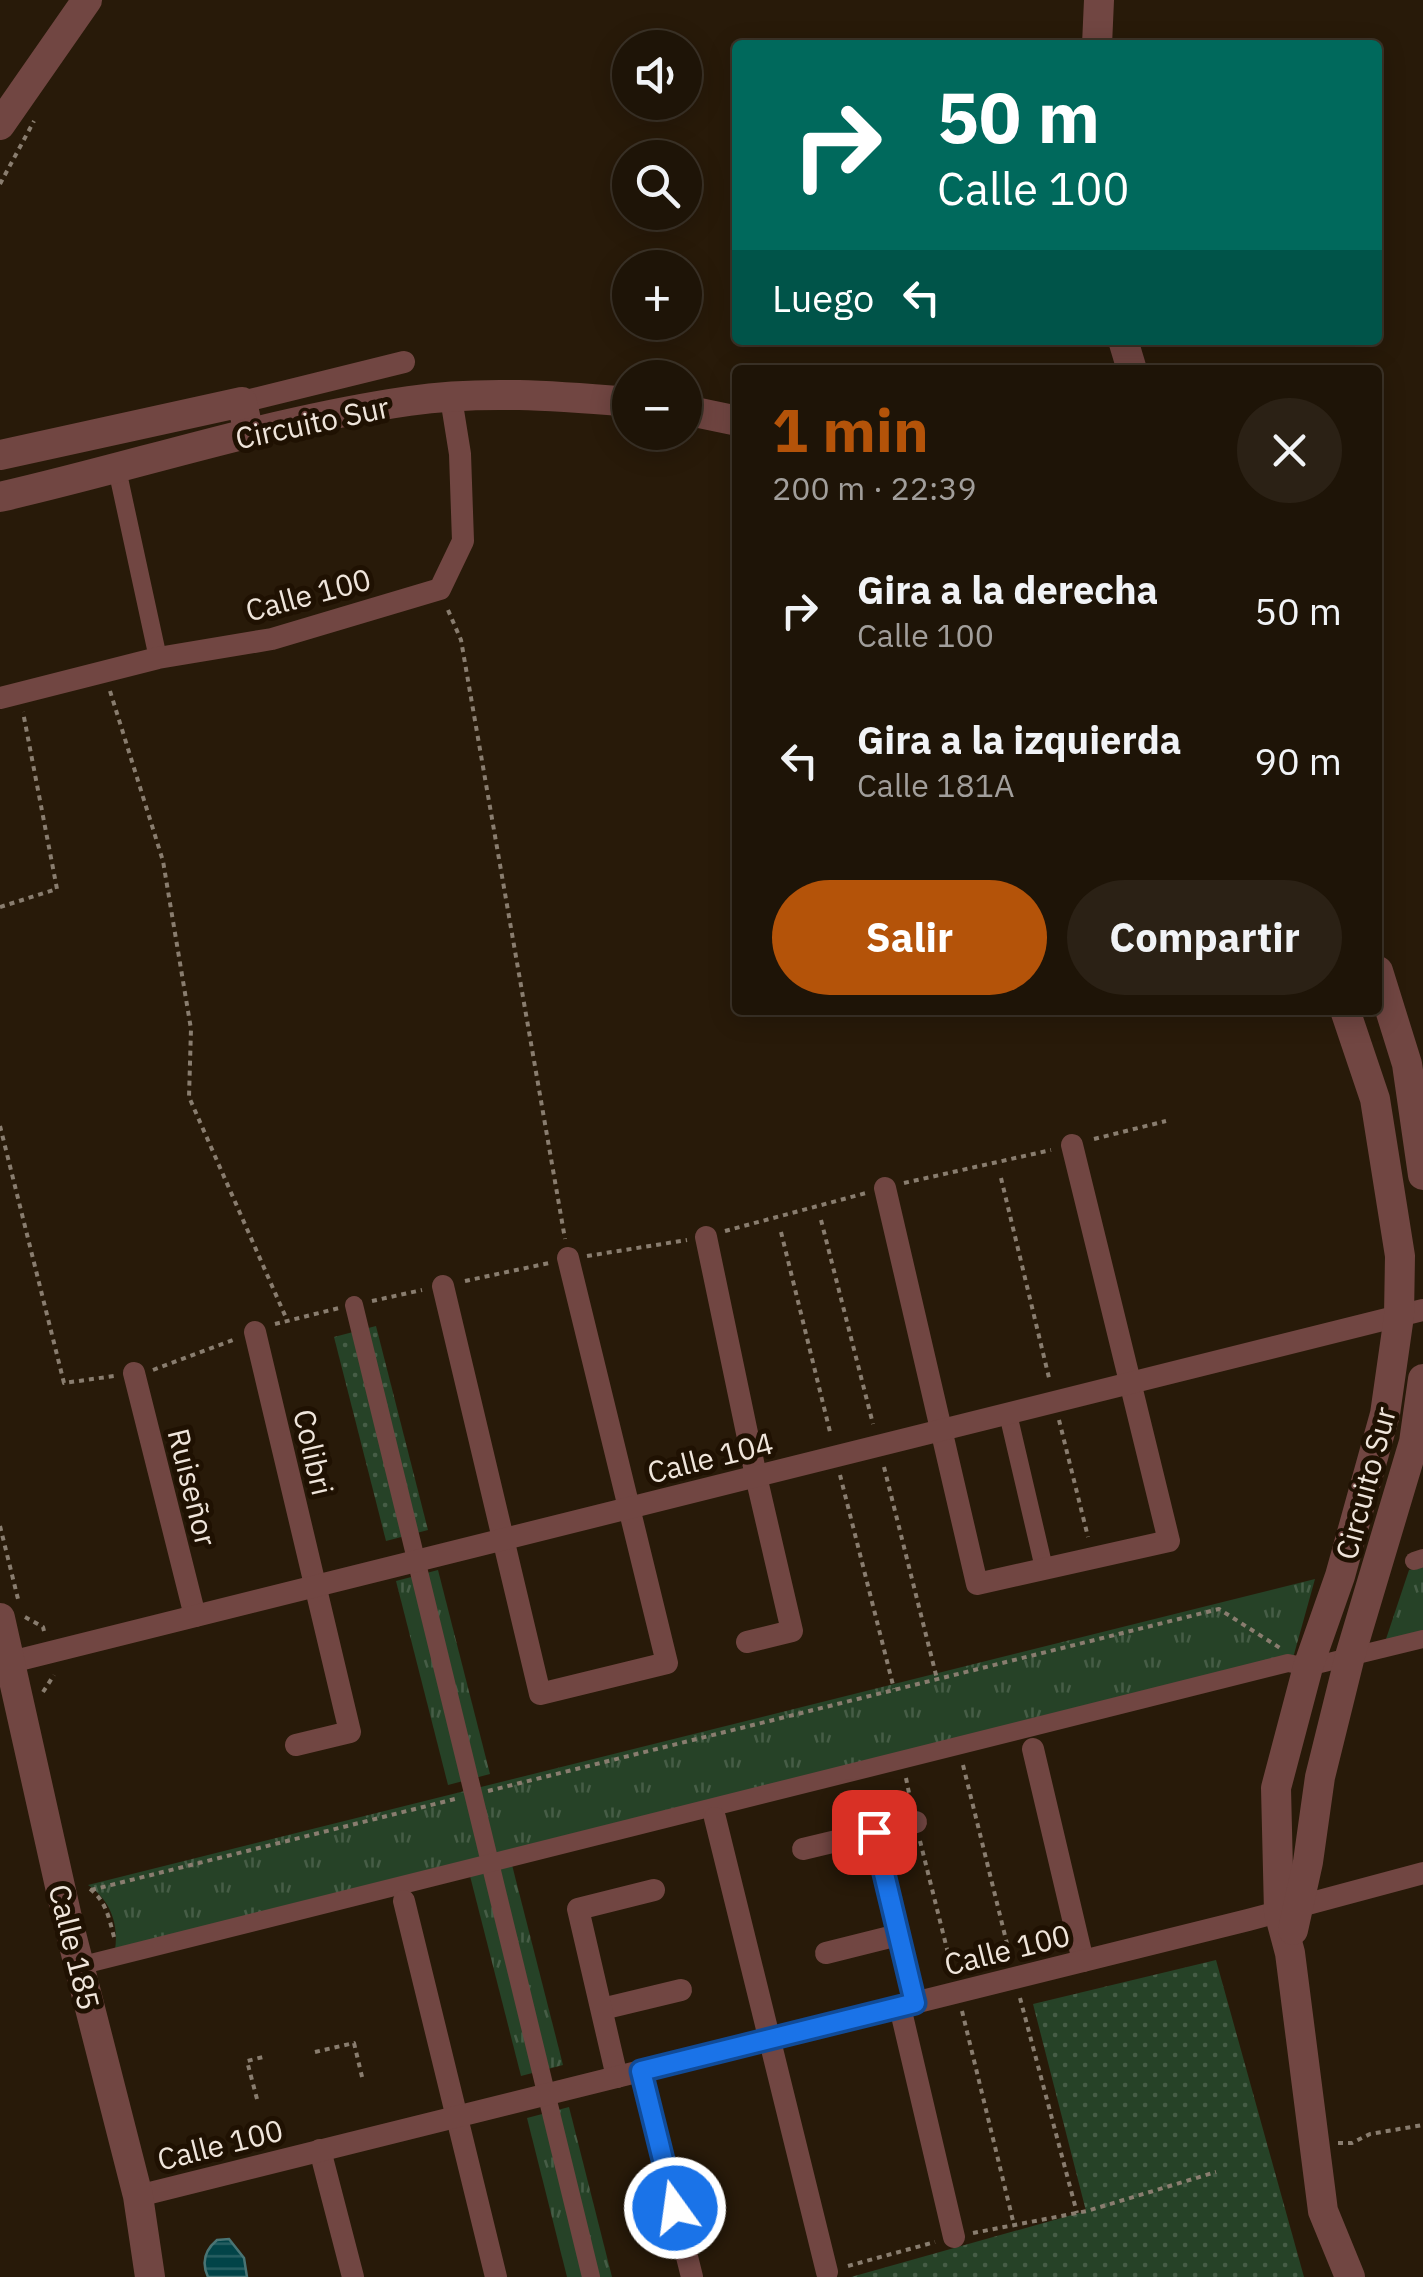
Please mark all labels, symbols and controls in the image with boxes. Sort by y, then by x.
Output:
map controls [612,30,702,450]
button: sound [612,30,702,120]
text: 50 m [937,71,1100,162]
icon: right [772,80,902,210]
button: search [612,140,702,230]
text: Calle 100 [937,159,1130,217]
button: + [612,250,702,340]
icon: left [894,270,949,325]
text: Luego [772,273,874,322]
button: − [612,360,702,450]
street label: Circuito Sur [231,387,393,457]
text: 1 min [772,390,929,469]
button: close [1237,398,1342,503]
text: 200 m · 22:39 [772,467,977,509]
street label: Calle 100 [241,559,375,629]
text: Gira a la derecha [857,565,1158,614]
icon: right [772,583,827,638]
text: 50 m [1254,586,1342,635]
text: Calle 100 [857,614,994,656]
text: Gira a la izquierda [857,715,1181,764]
icon: left [772,733,827,788]
text: 90 m [1254,736,1342,785]
text: Calle 181A [857,764,1014,806]
button: Salir [772,880,1047,995]
button: Compartir [1067,880,1342,995]
street label: Circuito Sur [1326,1402,1404,1564]
street label: Colibri [285,1405,343,1499]
street label: Calle 104 [643,1423,777,1491]
street label: Ruiseñor [160,1424,226,1550]
pin [832,1790,917,1875]
icon: arrive [847,1805,902,1860]
street label: Calle 185 [41,1880,109,2014]
street label: Calle 100 [940,1915,1074,1983]
street label: Calle 100 [153,2110,287,2178]
position arrow [623,2156,727,2260]

